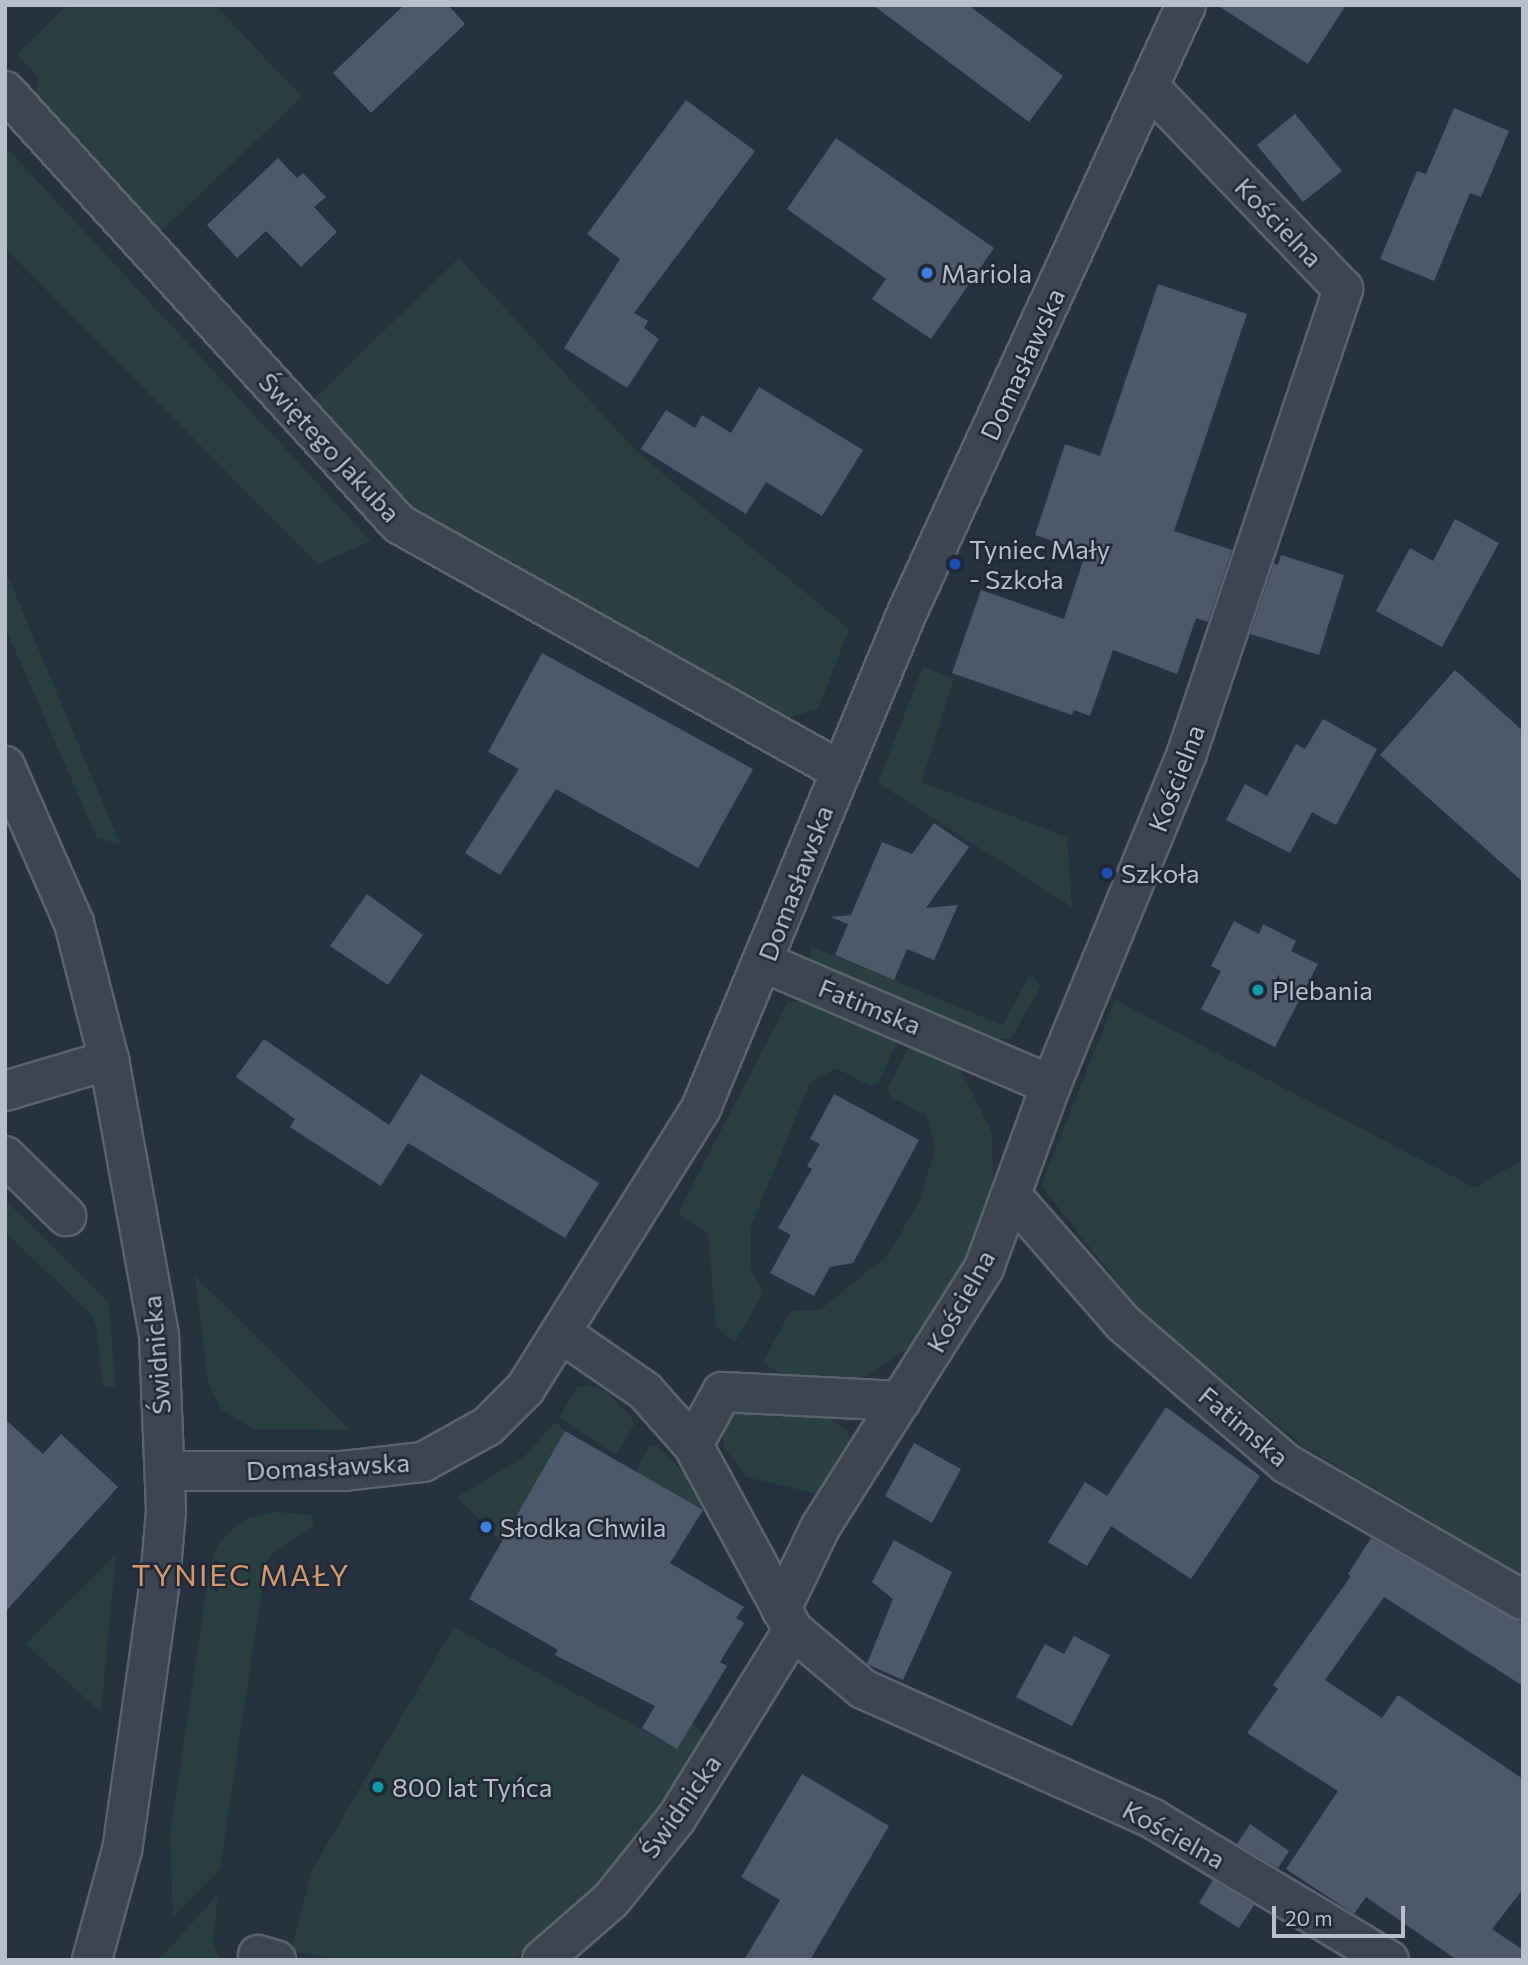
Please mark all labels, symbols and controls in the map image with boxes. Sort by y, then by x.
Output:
street label: Kościelna [1229,171,1329,273]
place label: Mariola [941,257,1032,289]
marker: Mariola [919,265,935,281]
street label: Domasławska [973,283,1071,445]
street label: Świętego Jakuba [253,366,407,528]
place label: Tyniec Mały - Szkoła [969,533,1110,594]
marker: Tyniec Mały - Szkoła [947,556,963,572]
street label: Kościelna [1141,720,1211,836]
street label: Domasławska [751,801,839,965]
place label: Szkoła [1121,857,1200,889]
marker: Szkoła [1099,865,1115,881]
street label: Fatimska [814,971,926,1041]
place label: Plebania [1272,974,1373,1006]
marker: Plebania [1250,982,1266,998]
street label: Kościelna [919,1244,1001,1358]
street label: Świdnicka [135,1294,177,1416]
street label: Fatimska [1193,1379,1295,1473]
street label: Domasławska [245,1446,411,1486]
place label: Słodka Chwila [500,1511,666,1543]
marker: Słodka Chwila [478,1519,494,1535]
district label: TYNIEC MAŁY [133,1556,349,1592]
street label: Świdnicka [633,1748,727,1864]
place label: 800 lat Tyńca [392,1771,552,1803]
marker: 800 lat Tyńca [370,1779,386,1795]
street label: Kościelna [1117,1793,1231,1875]
scale bar [1276,1892,1409,1936]
text: 20 m [1285,1905,1333,1930]

